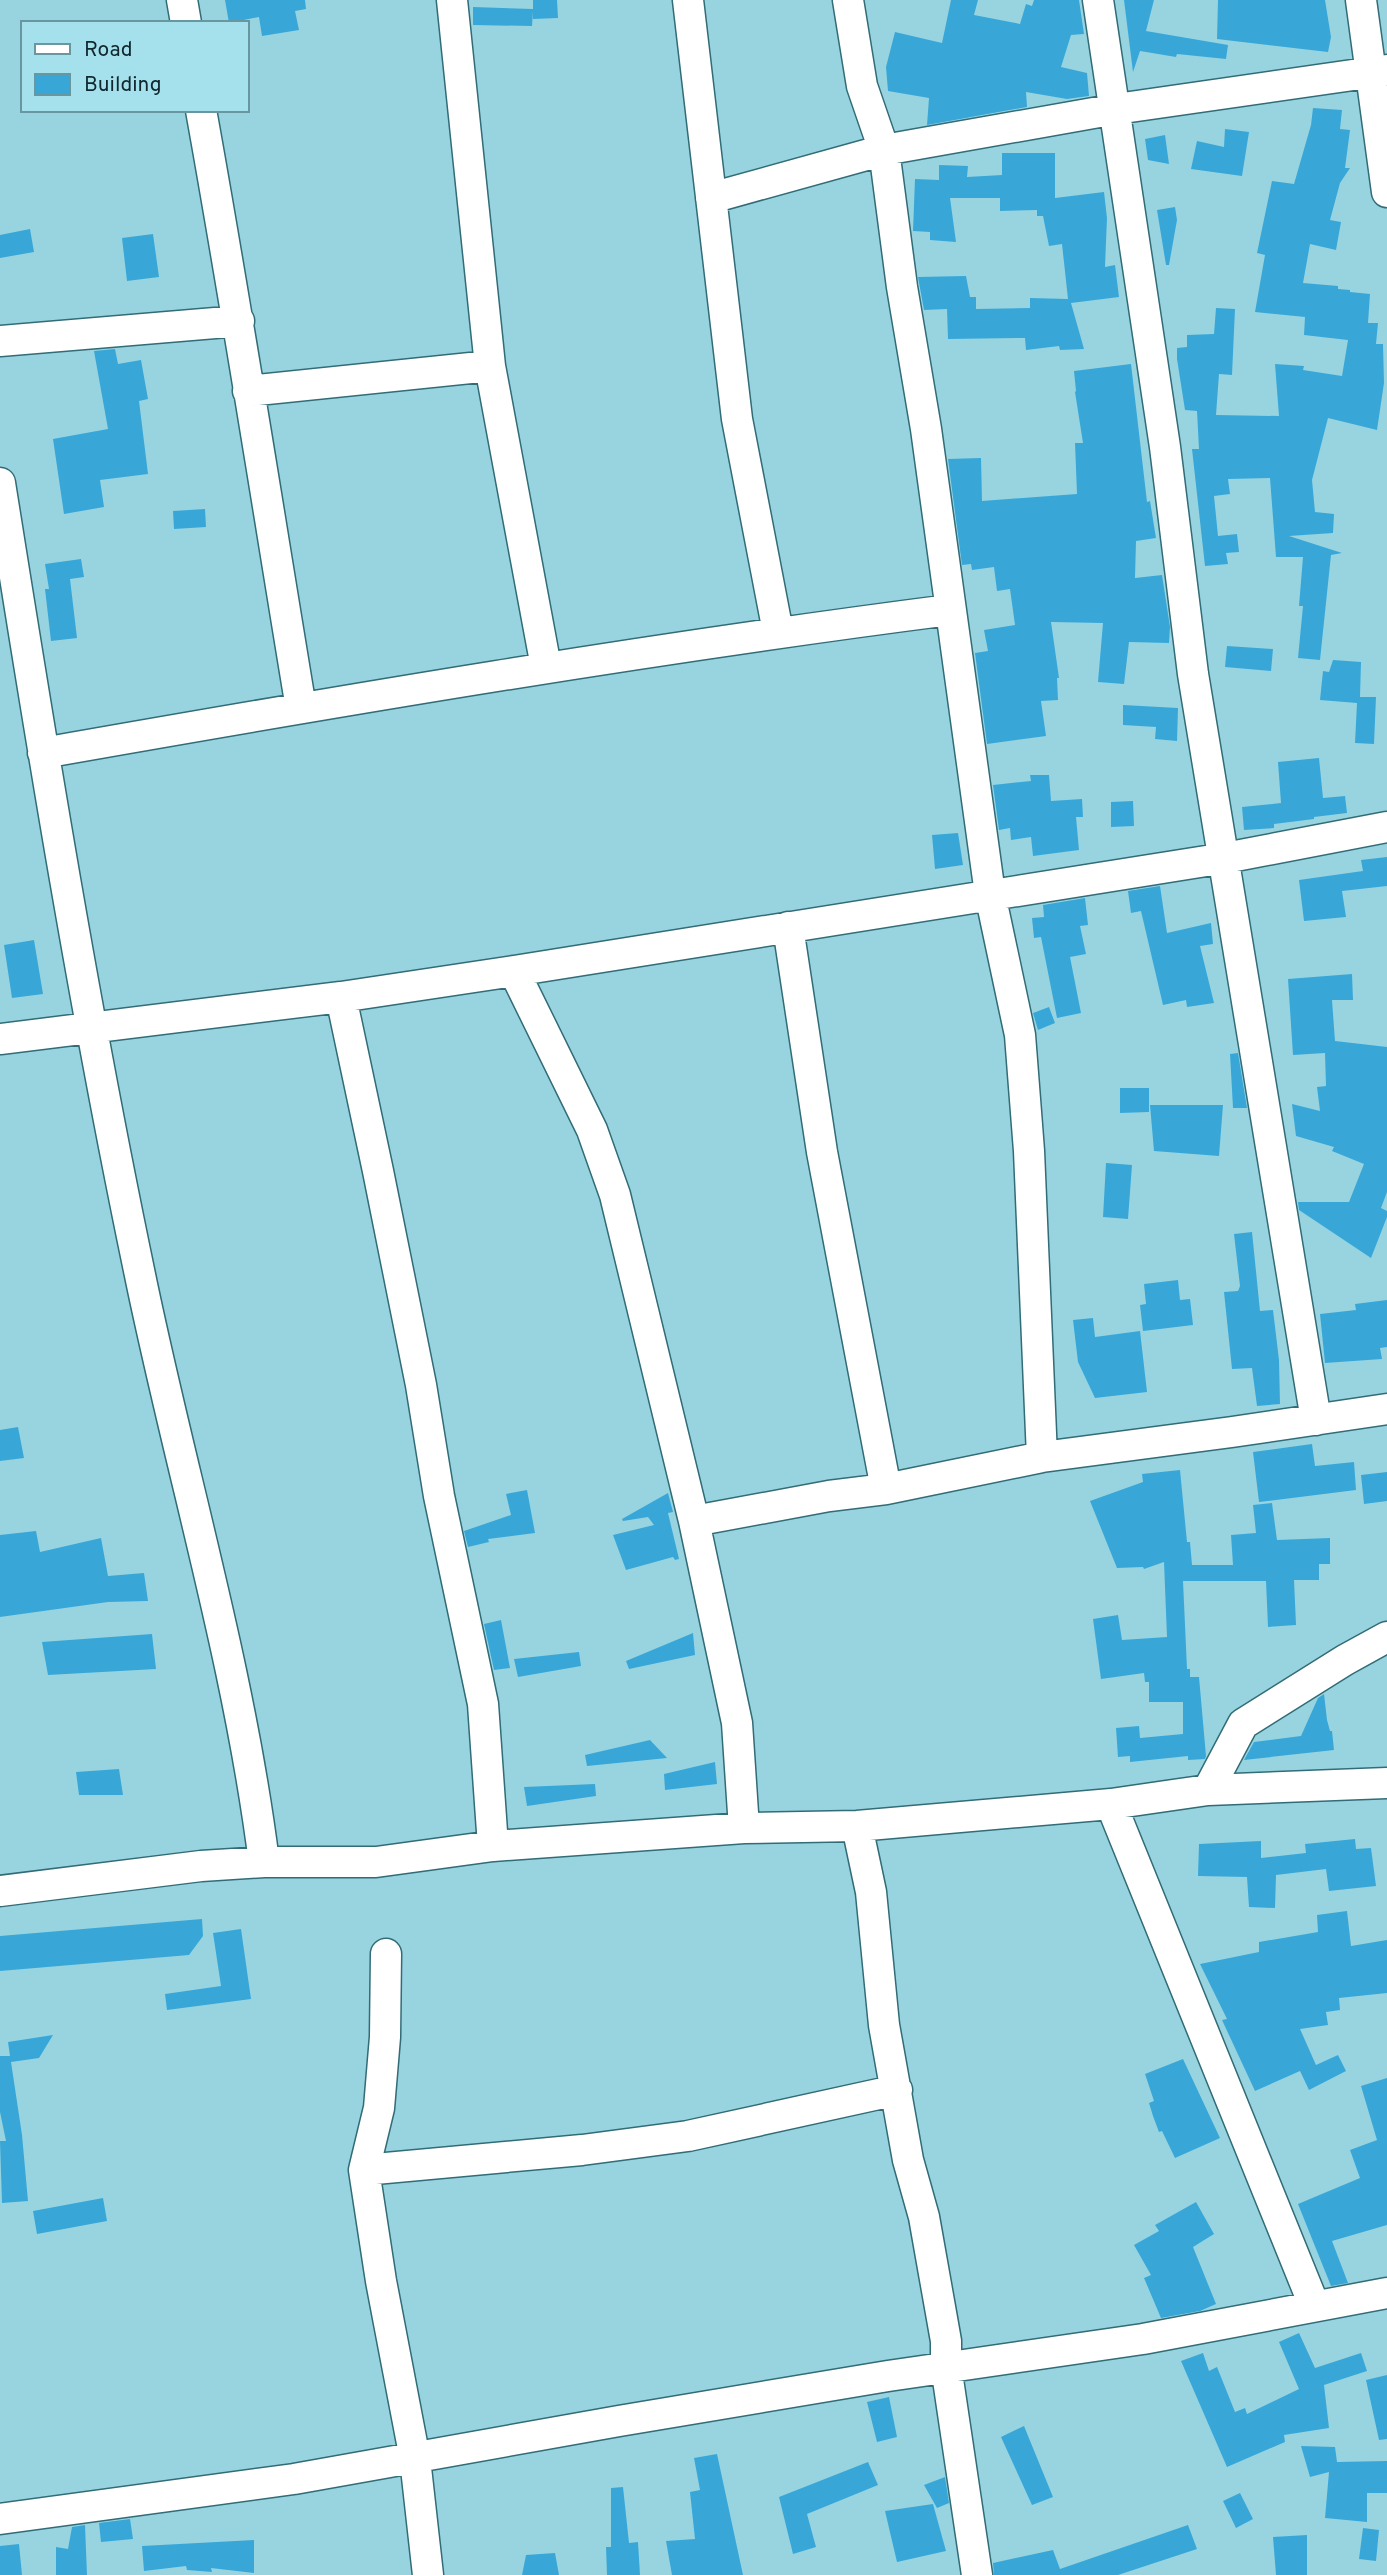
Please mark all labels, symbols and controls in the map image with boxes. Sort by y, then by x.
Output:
legend [21,21,248,112]
text: Road [84,37,133,64]
text: Building [84,72,162,99]

